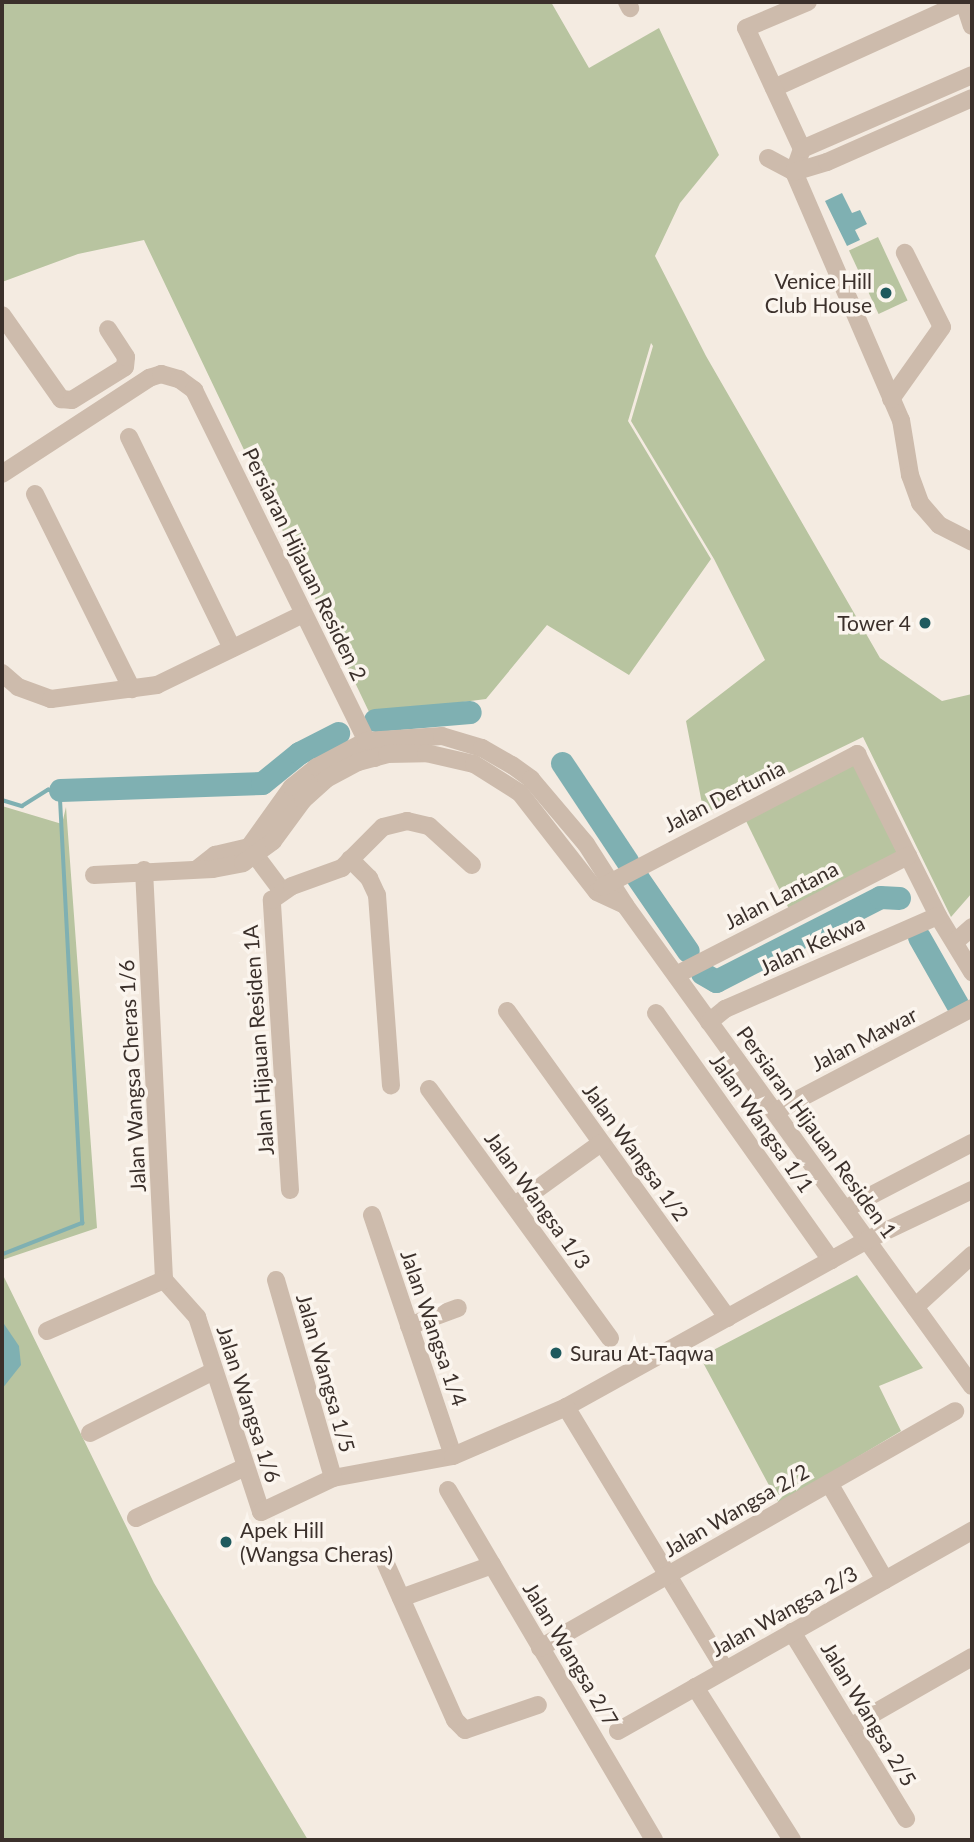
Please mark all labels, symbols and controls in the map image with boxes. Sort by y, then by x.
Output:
place label: Venice Hill Club House [765,268,872,318]
marker: Venice Hill Club House [878,285,894,301]
street label: Persiaran Hijauan Residen 2 [238,444,372,684]
place label: Tower 4 [837,610,911,636]
marker: Tower 4 [917,615,933,631]
street label: Jalan Dertunia [659,755,789,837]
street label: Jalan Lantana [720,856,842,934]
street label: Jalan Kekwa [755,910,869,980]
street label: Jalan Hijauan Residen 1A [237,924,279,1156]
street label: Jalan Wangsa Cheras 1/6 [113,959,151,1193]
street label: Jalan Mawar [807,1002,921,1076]
street label: Persiaran Hijauan Residen 1 [732,1021,902,1243]
street label: Jalan Wangsa 1/1 [705,1049,819,1197]
street label: Jalan Wangsa 1/2 [578,1078,694,1226]
street label: Jalan Wangsa 1/3 [480,1126,596,1274]
street label: Jalan Wangsa 1/4 [395,1246,473,1410]
street label: Jalan Wangsa 1/5 [291,1291,361,1455]
street label: Jalan Wangsa 1/6 [212,1322,286,1486]
place label: Surau At-Taqwa [570,1340,715,1366]
marker: Surau At-Taqwa [548,1345,564,1361]
street label: Jalan Wangsa 2/2 [659,1458,813,1562]
place label: Apek Hill (Wangsa Cheras) [240,1517,393,1567]
marker: Apek Hill (Wangsa Cheras) [218,1534,234,1550]
street label: Jalan Wangsa 2/3 [706,1560,862,1662]
street label: Jalan Wangsa 2/7 [518,1577,624,1731]
street label: Jalan Wangsa 2/5 [816,1637,922,1791]

